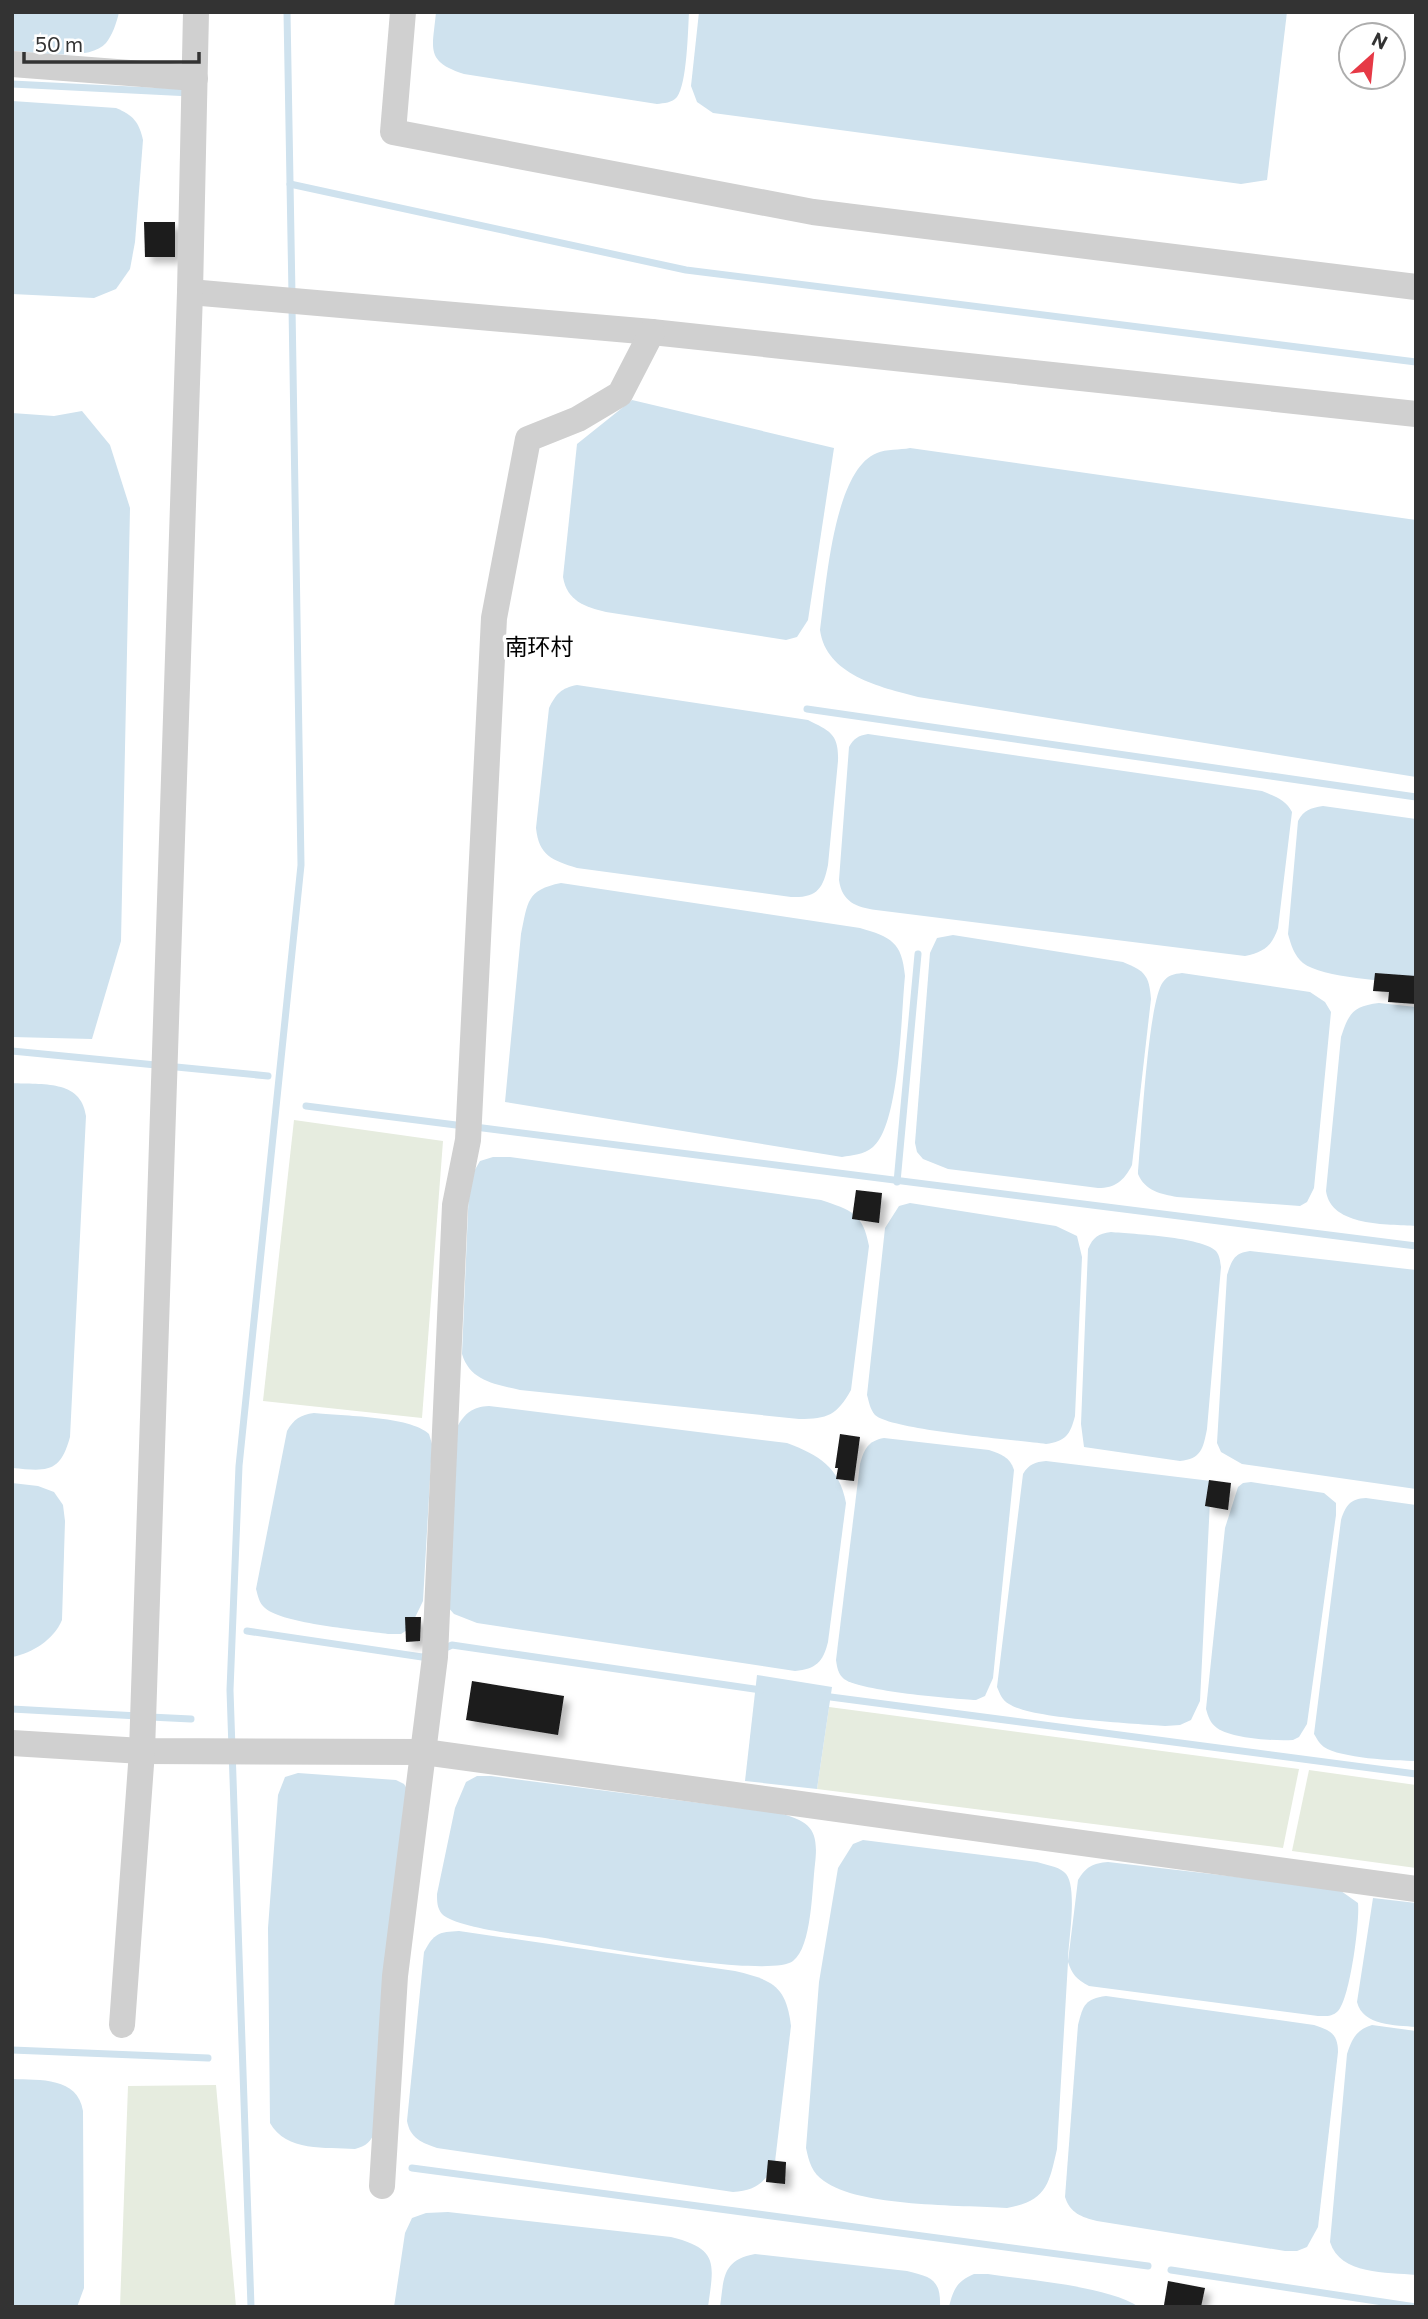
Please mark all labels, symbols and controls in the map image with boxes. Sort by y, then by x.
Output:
scale bar [24,21,200,65]
north arrow [1337,21,1407,91]
text: N [1368,27,1392,54]
text: 50 m [35,31,83,56]
district label: 南环村 [505,632,574,660]

